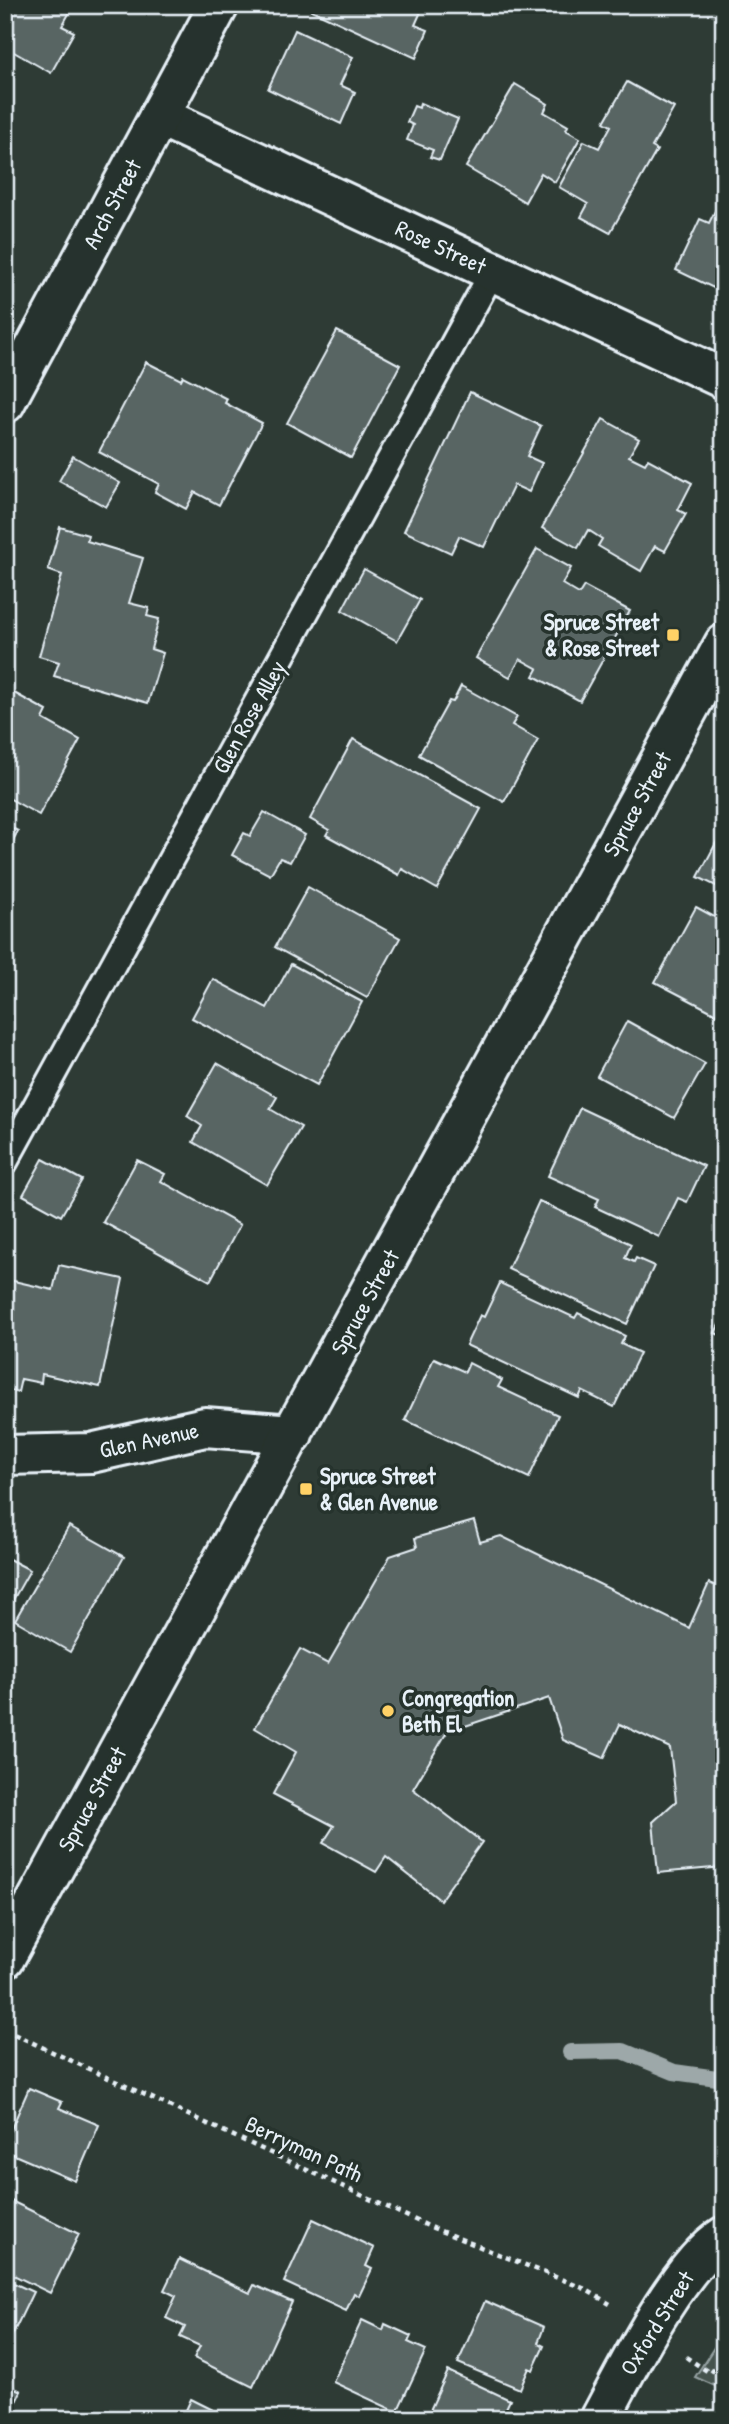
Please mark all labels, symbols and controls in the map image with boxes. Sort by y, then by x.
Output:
street label: Arch Street [75,152,149,254]
street label: Rose Street [391,212,492,281]
place label: Spruce Street & Rose Street [544,606,660,663]
marker: Spruce Street & Rose Street [665,627,681,643]
street label: Glen Rose Alley [205,654,293,779]
street label: Spruce Street [595,745,679,862]
street label: Spruce Street [323,1243,407,1360]
street label: Glen Avenue [97,1414,201,1465]
place label: Spruce Street & Glen Avenue [320,1460,439,1517]
marker: Spruce Street & Glen Avenue [298,1481,314,1497]
place label: Congregation Beth El [402,1682,515,1739]
marker: Congregation Beth El [380,1703,396,1719]
street label: Spruce Street [50,1740,134,1857]
street label: Berryman Path [240,2108,368,2189]
street label: Oxford Street [612,2264,701,2381]

